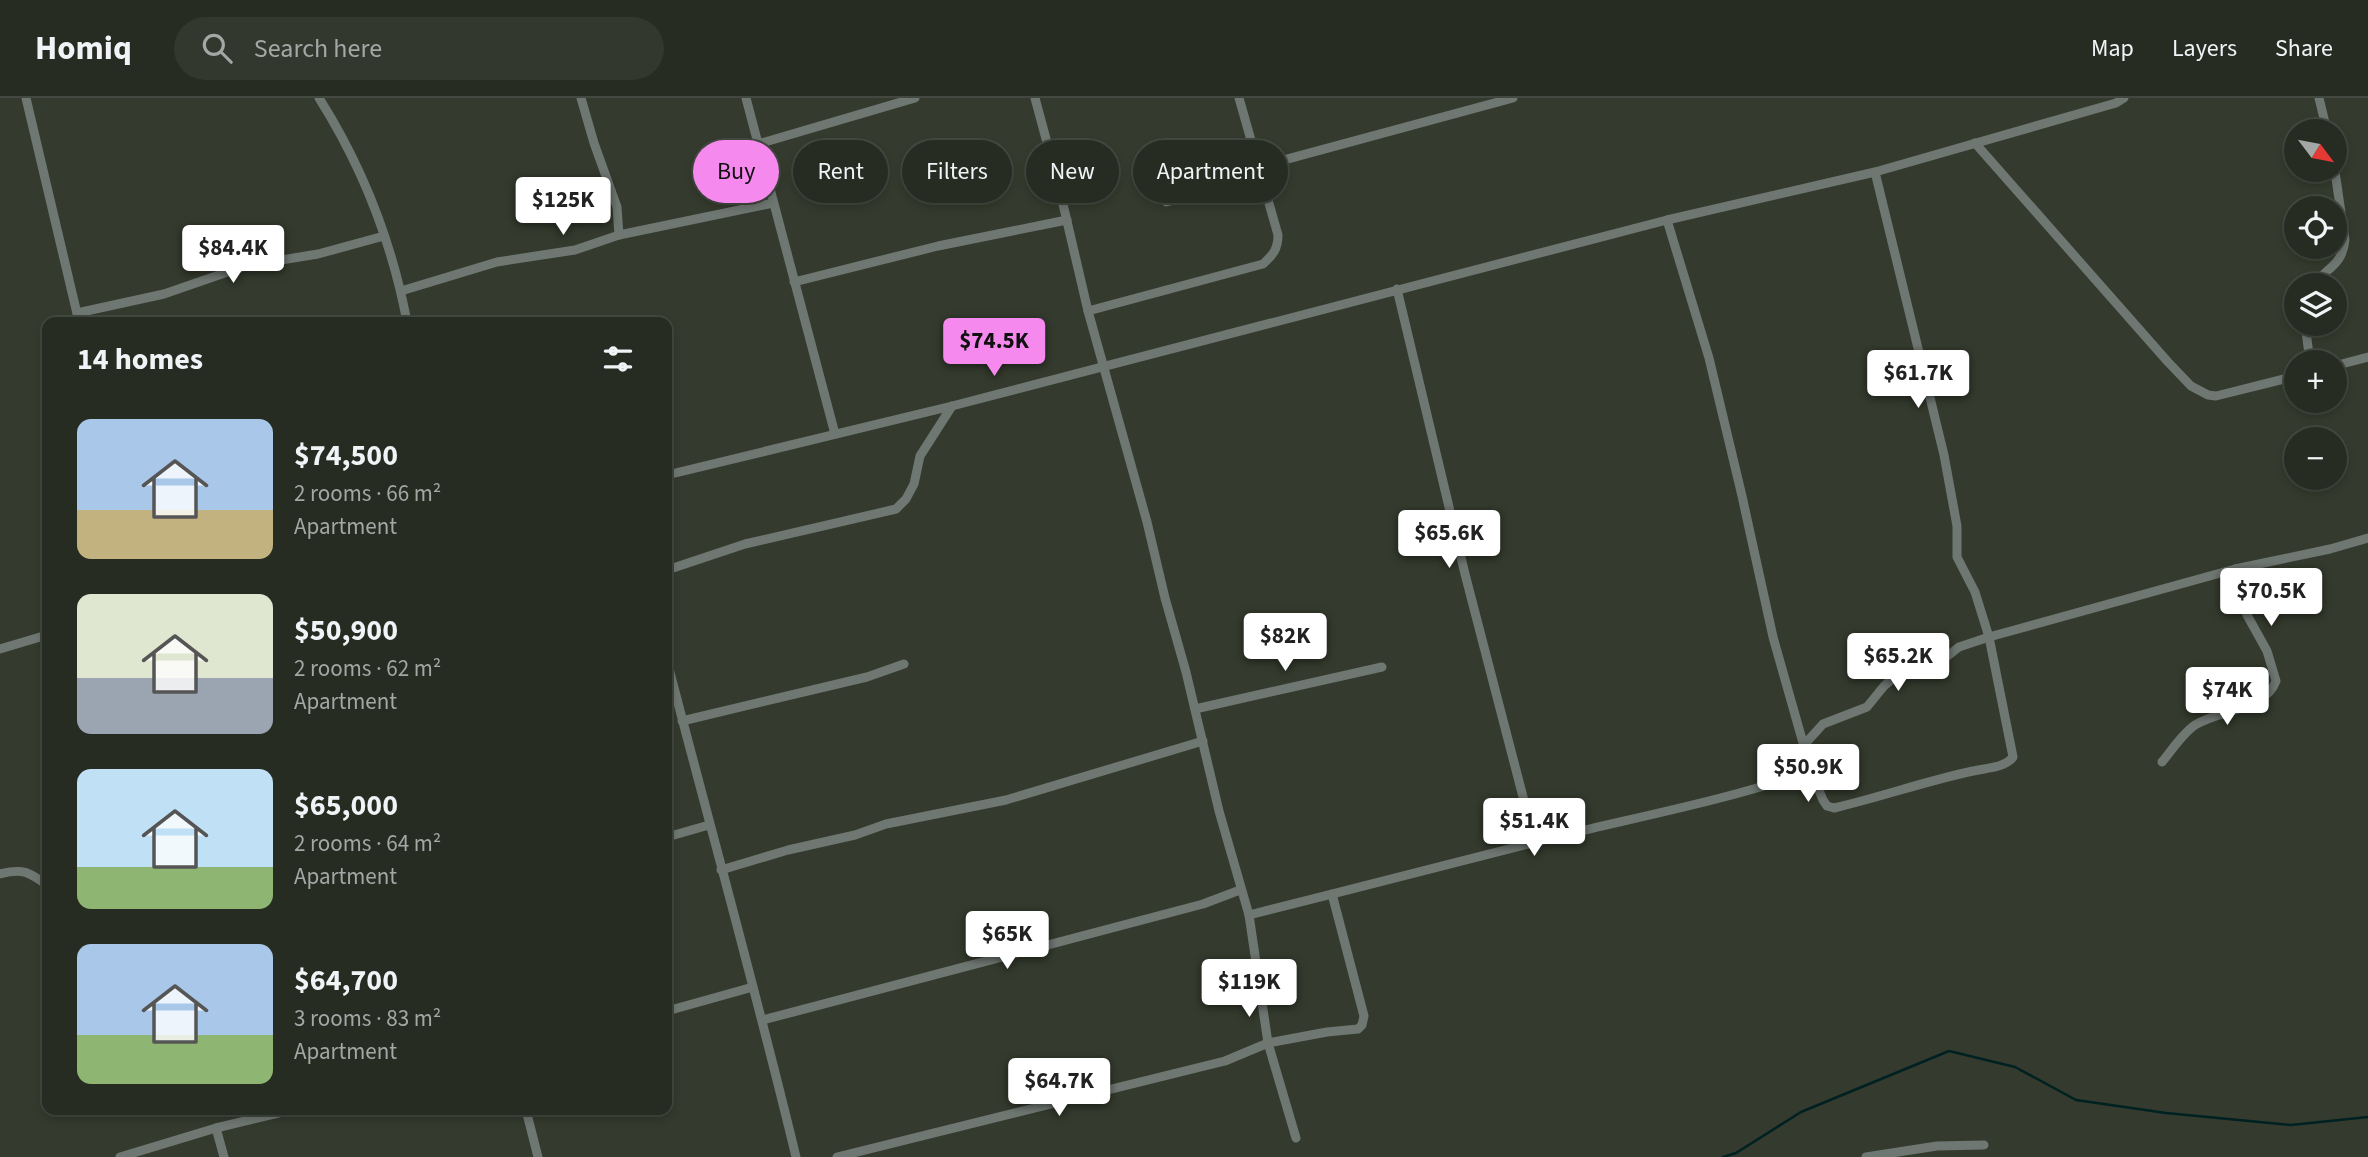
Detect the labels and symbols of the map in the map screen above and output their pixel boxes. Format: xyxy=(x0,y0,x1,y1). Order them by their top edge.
north arrow xyxy=(2284,119,2347,182)
pin: $125K xyxy=(514,178,612,237)
pin: $84.4K xyxy=(176,226,290,285)
pin: $74.5K xyxy=(937,318,1051,378)
pin: $61.7K xyxy=(1861,350,1975,410)
pin: $65.6K xyxy=(1392,510,1506,570)
pin: $70.5K xyxy=(2214,568,2328,628)
pin: $82K xyxy=(1244,614,1326,673)
pin: $65.2K xyxy=(1841,634,1955,693)
pin: $74K xyxy=(2186,668,2268,727)
pin: $50.9K xyxy=(1751,744,1865,804)
pin: $51.4K xyxy=(1477,798,1591,858)
pin: $65K xyxy=(966,912,1048,971)
pin: $119K xyxy=(1200,960,1298,1019)
pin: $64.7K xyxy=(1002,1058,1116,1118)

